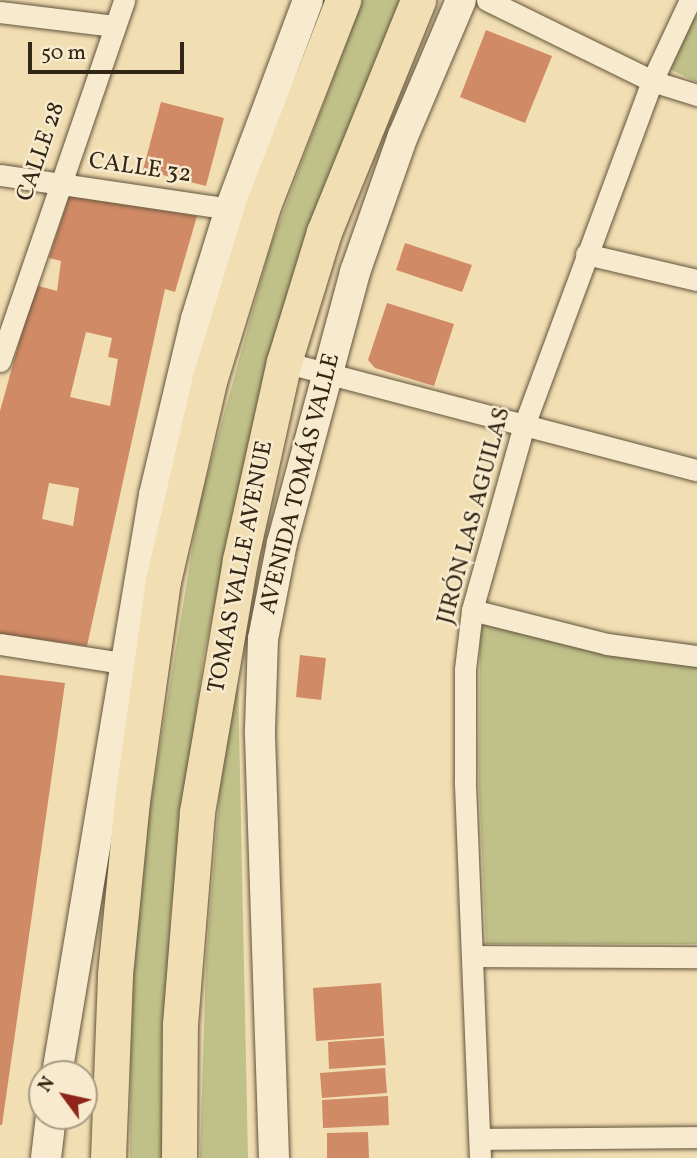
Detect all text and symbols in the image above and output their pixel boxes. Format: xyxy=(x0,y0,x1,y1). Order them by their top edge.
scale bar xyxy=(32,28,187,72)
text: 50 m xyxy=(41,39,86,68)
street label: CALLE 28 xyxy=(12,98,72,206)
street label: CALLE 32 xyxy=(87,148,193,190)
street label: AVENIDA TOMÁS VALLE xyxy=(254,350,348,618)
street label: JIRÓN LAS AGUILAS xyxy=(432,404,518,628)
street label: TOMAS VALLE AVENUE xyxy=(203,438,281,696)
north arrow xyxy=(28,1060,98,1130)
text: N xyxy=(32,1072,62,1098)

